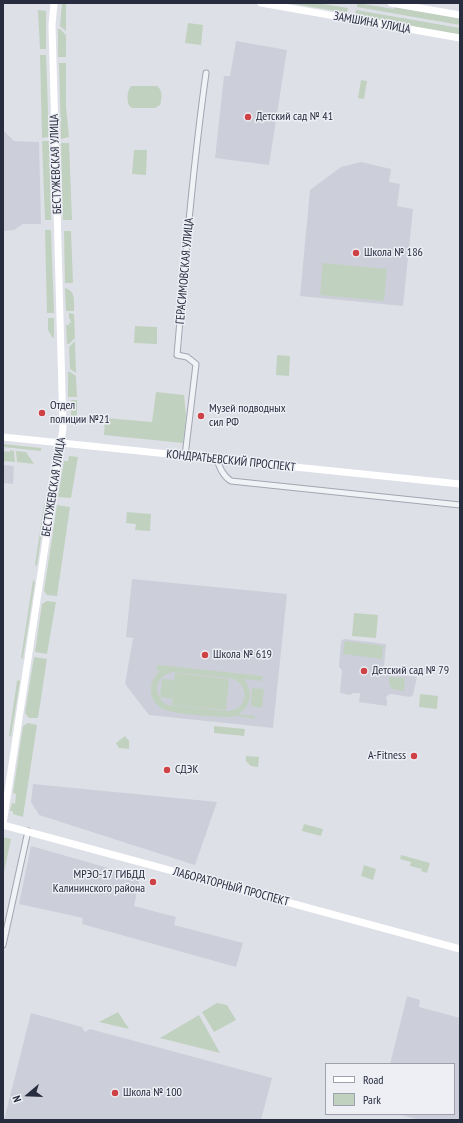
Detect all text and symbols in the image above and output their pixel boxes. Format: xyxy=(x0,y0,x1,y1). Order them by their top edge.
street label: ЗАМШИНА УЛИЦА xyxy=(332,9,412,37)
place label: Детский сад № 41 xyxy=(256,110,333,124)
marker: Детский сад № 41 xyxy=(243,112,253,122)
street label: БЕСТУЖЕВСКАЯ УЛИЦА xyxy=(47,114,65,214)
street label: ГЕРАСИМОВСКАЯ УЛИЦА xyxy=(173,217,197,325)
place label: Школа № 186 xyxy=(364,246,423,260)
marker: Школа № 186 xyxy=(351,248,361,258)
place label: Отдел полиции №21 xyxy=(50,399,110,427)
place label: Музей подводных сил РФ xyxy=(209,402,286,430)
marker: Отдел полиции №21 xyxy=(37,408,47,418)
marker: Музей подводных сил РФ xyxy=(196,411,206,421)
street label: БЕСТУЖЕВСКАЯ УЛИЦА xyxy=(39,436,69,538)
street label: КОНДРАТЬЕВСКИЙ ПРОСПЕКТ xyxy=(166,447,296,475)
place label: Школа № 619 xyxy=(213,648,272,662)
marker: Школа № 619 xyxy=(200,650,210,660)
place label: Детский сад № 79 xyxy=(372,664,449,678)
marker: Детский сад № 79 xyxy=(359,666,369,676)
place label: A-Fitness xyxy=(368,749,406,763)
marker: A-Fitness xyxy=(409,751,419,761)
place label: СДЭК xyxy=(175,763,198,777)
marker: СДЭК xyxy=(162,765,172,775)
street label: ЛАБОРАТОРНЫЙ ПРОСПЕКТ xyxy=(171,865,291,909)
place label: МРЭО-17 ГИБДД Калининского района xyxy=(53,868,145,896)
marker: МРЭО-17 ГИБДД Калининского района xyxy=(148,877,158,887)
legend xyxy=(325,1063,455,1115)
text: Road xyxy=(363,1072,383,1087)
north arrow xyxy=(8,1075,48,1115)
place label: Школа № 100 xyxy=(123,1086,182,1100)
marker: Школа № 100 xyxy=(110,1088,120,1098)
text: Park xyxy=(363,1092,381,1107)
text: N xyxy=(9,1094,24,1104)

